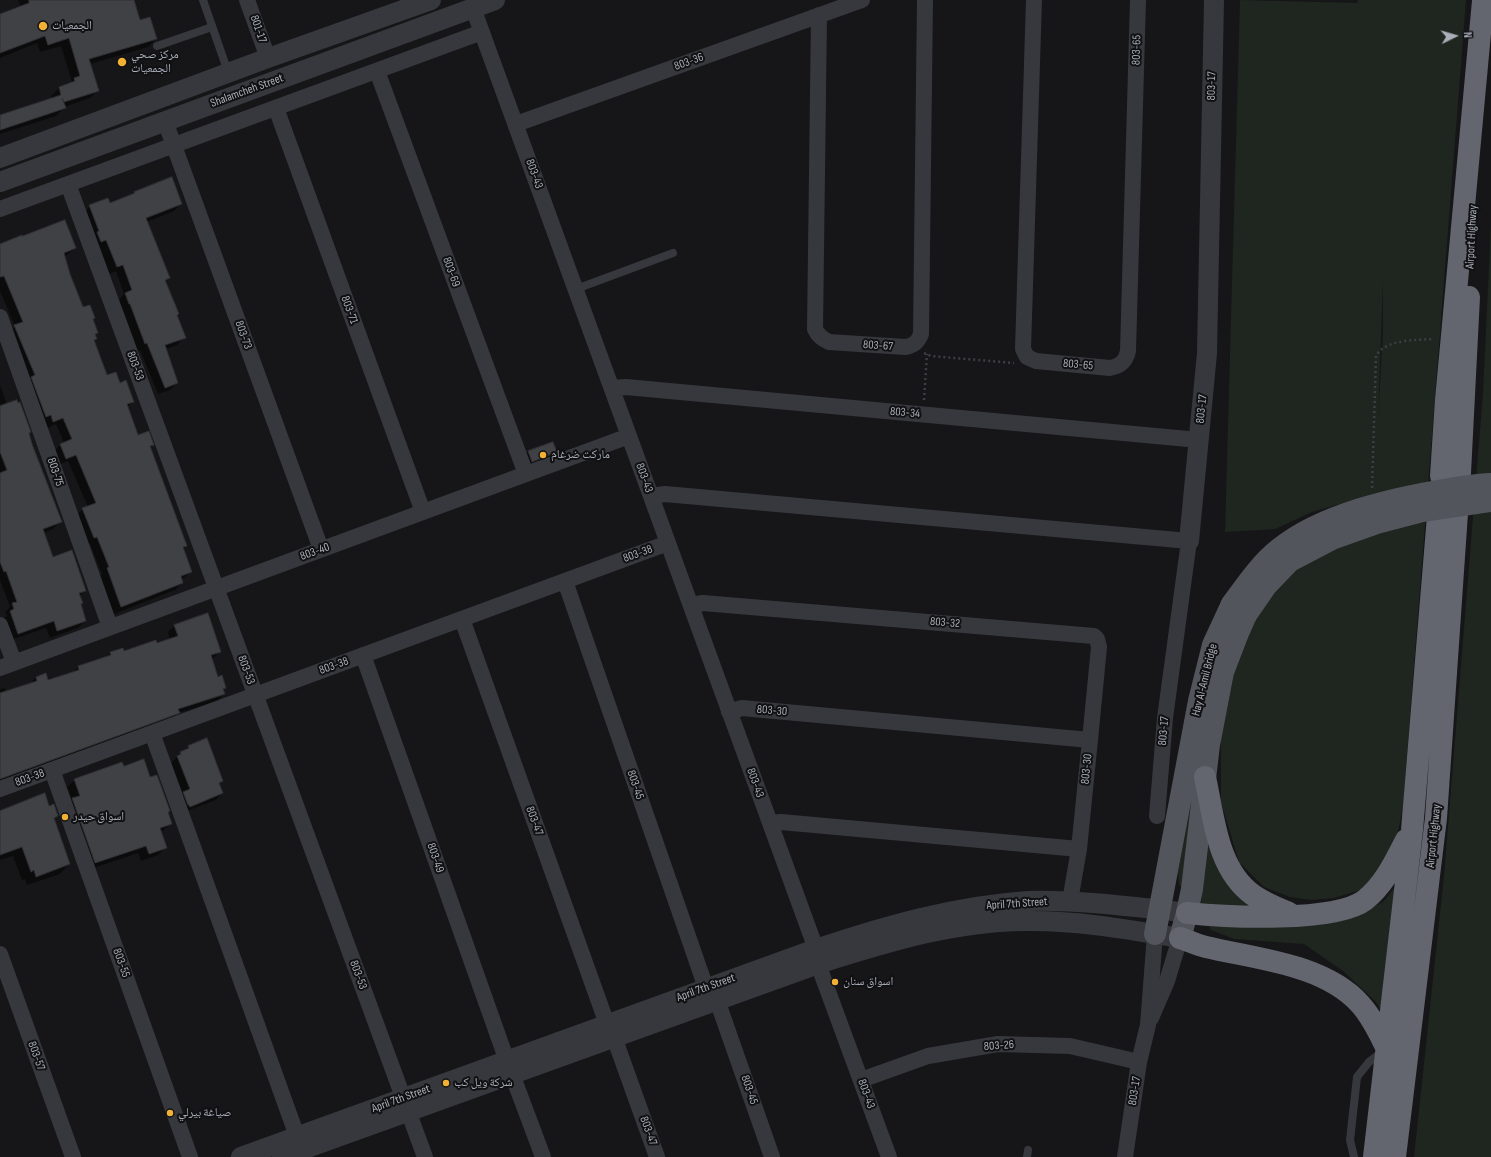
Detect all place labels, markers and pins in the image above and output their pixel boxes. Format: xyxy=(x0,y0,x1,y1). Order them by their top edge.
place label: الجمعيات xyxy=(52,19,92,33)
marker: الجمعيات xyxy=(37,20,49,32)
place label: مركز صحي الجمعيات xyxy=(131,48,179,76)
marker: مركز صحي الجمعيات xyxy=(116,56,128,68)
place label: ماركت ضرغام xyxy=(551,448,610,462)
marker: ماركت ضرغام xyxy=(538,450,548,460)
place label: اسواق حيدر xyxy=(73,810,124,824)
marker: اسواق حيدر xyxy=(60,812,70,822)
place label: اسواق سنان xyxy=(843,975,893,989)
marker: اسواق سنان xyxy=(830,977,840,987)
place label: شركة ويل كب xyxy=(454,1076,513,1090)
marker: شركة ويل كب xyxy=(441,1078,451,1088)
place label: صياغة بيرلي xyxy=(178,1106,231,1120)
marker: صياغة بيرلي xyxy=(165,1108,175,1118)

